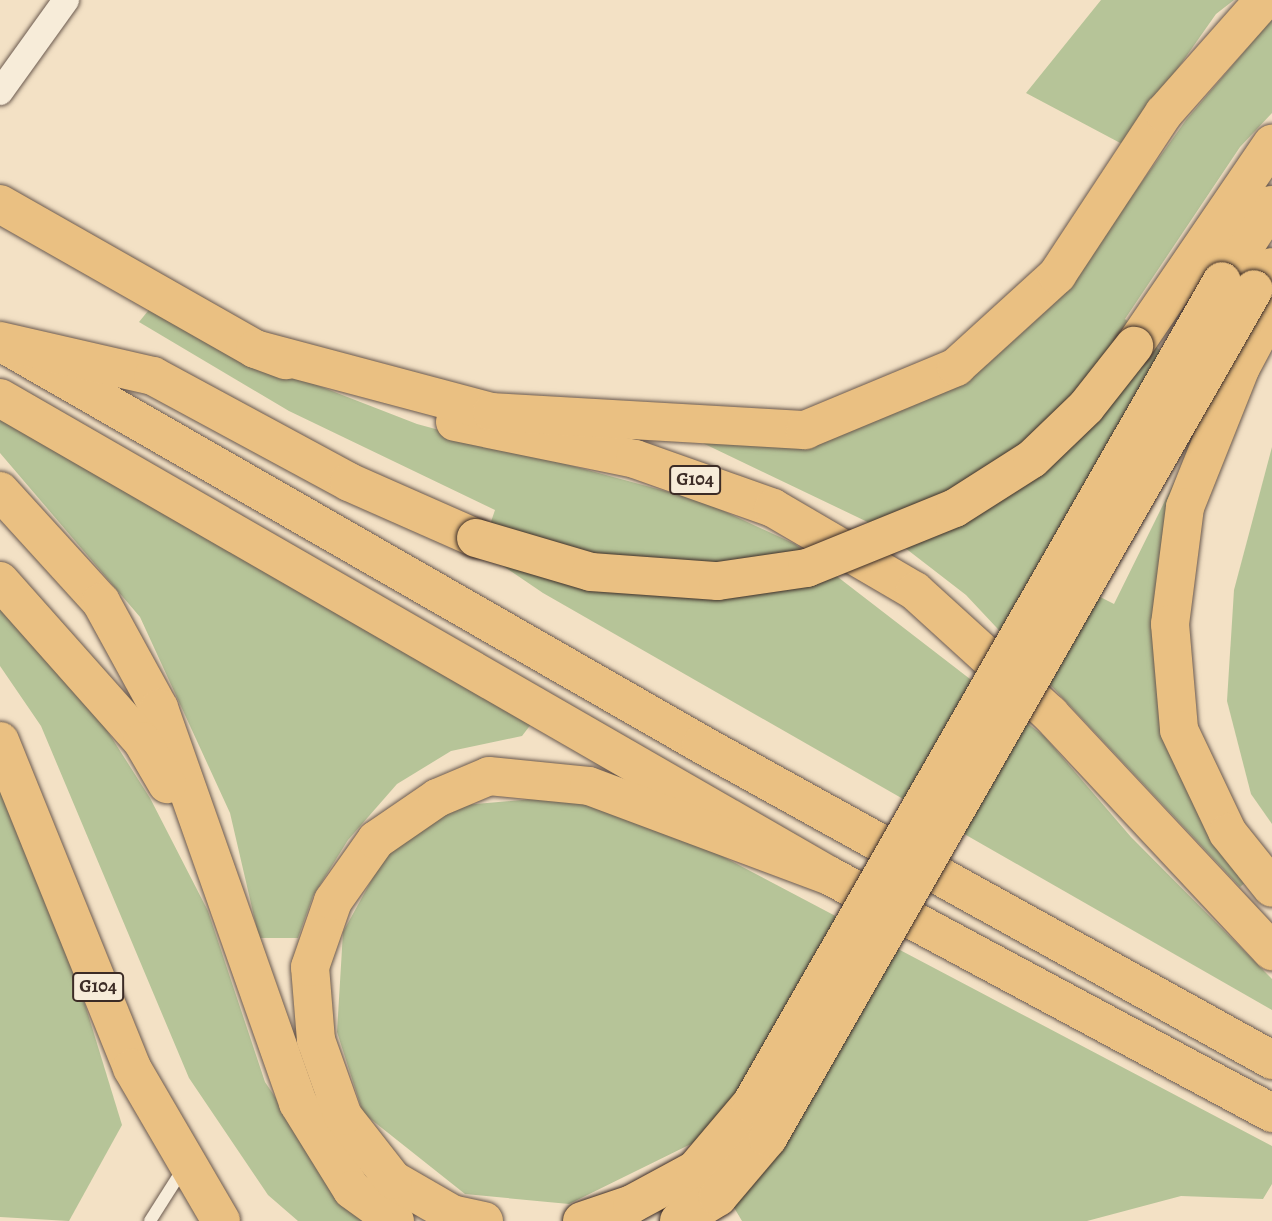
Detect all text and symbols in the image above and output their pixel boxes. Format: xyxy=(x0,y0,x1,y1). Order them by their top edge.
road number: G104 xyxy=(669,464,721,495)
road number: G104 xyxy=(72,972,124,1002)

